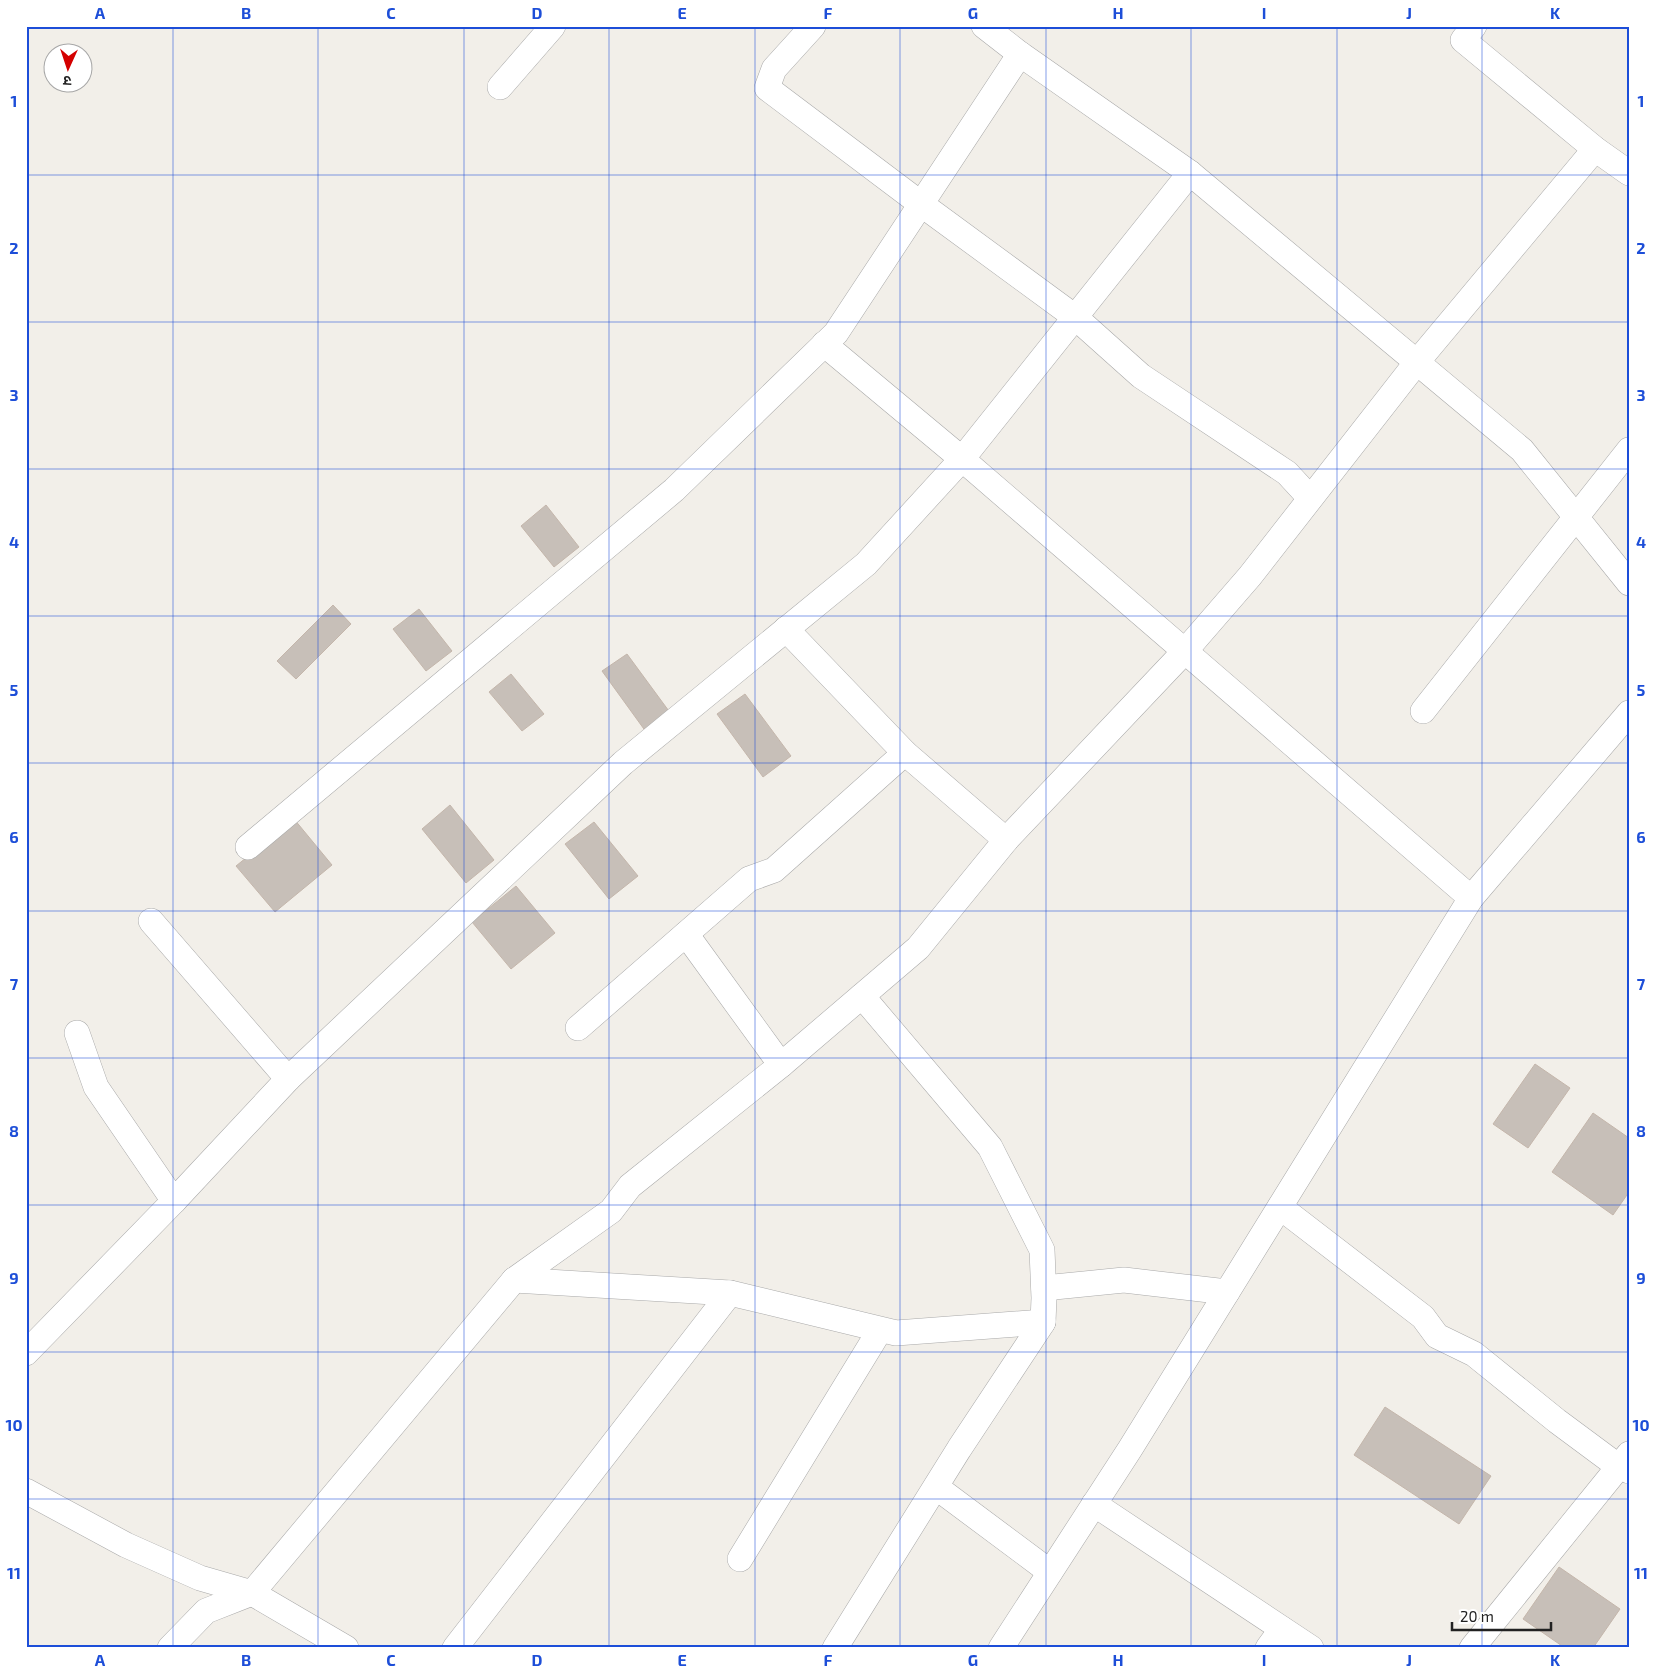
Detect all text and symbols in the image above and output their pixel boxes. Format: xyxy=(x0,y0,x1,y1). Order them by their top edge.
text: A xyxy=(95,3,106,22)
text: B xyxy=(241,3,251,22)
text: C xyxy=(386,3,396,22)
text: D xyxy=(532,3,543,22)
text: E xyxy=(677,3,687,22)
text: F xyxy=(824,3,833,22)
text: G xyxy=(968,3,978,22)
text: H xyxy=(1112,3,1124,22)
text: I xyxy=(1262,3,1266,22)
text: J xyxy=(1406,3,1412,22)
text: K xyxy=(1550,3,1561,22)
north arrow xyxy=(42,42,92,92)
text: उ xyxy=(62,73,72,90)
text: 1 xyxy=(11,91,17,110)
text: 1 xyxy=(1638,91,1644,110)
text: 2 xyxy=(9,238,19,257)
text: 2 xyxy=(1636,238,1646,257)
text: 3 xyxy=(9,385,19,404)
text: 3 xyxy=(1636,385,1646,404)
text: 4 xyxy=(9,532,19,551)
text: 4 xyxy=(1636,532,1646,551)
text: 5 xyxy=(10,680,19,699)
text: 5 xyxy=(1637,680,1646,699)
text: 6 xyxy=(9,827,19,846)
text: 6 xyxy=(1636,827,1646,846)
text: 7 xyxy=(10,974,19,993)
text: 7 xyxy=(1637,974,1646,993)
text: 8 xyxy=(9,1121,19,1140)
text: 8 xyxy=(1636,1121,1646,1140)
text: 9 xyxy=(9,1268,19,1287)
text: 9 xyxy=(1636,1268,1646,1287)
text: 10 xyxy=(5,1415,23,1434)
text: 10 xyxy=(1632,1415,1650,1434)
text: 11 xyxy=(7,1563,21,1582)
text: 11 xyxy=(1634,1563,1648,1582)
scale bar xyxy=(1452,1599,1551,1631)
text: 20 m xyxy=(1460,1607,1494,1625)
text: A xyxy=(95,1650,106,1669)
text: B xyxy=(241,1650,251,1669)
text: C xyxy=(386,1650,396,1669)
text: D xyxy=(532,1650,543,1669)
text: E xyxy=(677,1650,687,1669)
text: F xyxy=(824,1650,833,1669)
text: G xyxy=(968,1650,978,1669)
text: H xyxy=(1112,1650,1124,1669)
text: I xyxy=(1262,1650,1266,1669)
text: J xyxy=(1406,1650,1412,1669)
text: K xyxy=(1550,1650,1561,1669)

